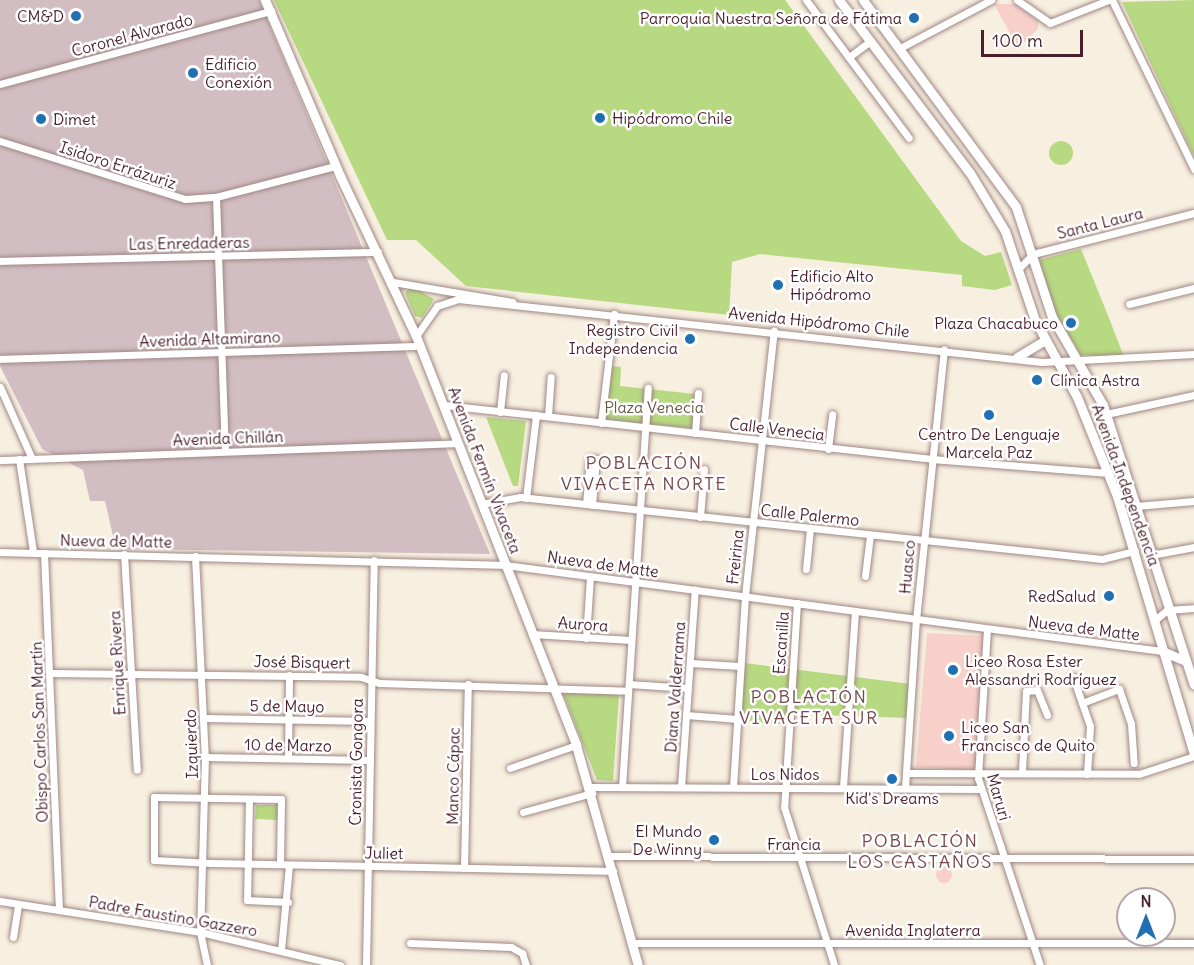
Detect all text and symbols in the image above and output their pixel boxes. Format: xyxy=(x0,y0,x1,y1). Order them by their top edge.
place label: CM&D xyxy=(17,6,64,26)
place label: Parroquia Nuestra Señora de Fátima xyxy=(640,8,902,28)
marker: CM&D xyxy=(69,9,83,23)
street label: Coronel Alvarado xyxy=(69,10,195,60)
marker: Parroquia Nuestra Señora de Fátima xyxy=(907,11,921,25)
scale bar xyxy=(984,18,1086,56)
text: 100 m xyxy=(992,29,1043,52)
place label: Edificio Conexión xyxy=(205,54,272,92)
marker: Edificio Conexión xyxy=(186,66,200,80)
place label: Hipódromo Chile xyxy=(612,108,732,128)
place label: Dimet xyxy=(53,109,96,129)
marker: Hipódromo Chile xyxy=(593,111,607,125)
marker: Dimet xyxy=(34,112,48,126)
street label: Isidoro Errázuriz xyxy=(57,137,179,193)
street label: Santa Laura xyxy=(1055,203,1145,243)
street label: Las Enredaderas xyxy=(128,232,250,254)
place label: Edificio Alto Hipódromo xyxy=(790,266,874,304)
marker: Edificio Alto Hipódromo xyxy=(771,278,785,292)
street label: Avenida Hipódromo Chile xyxy=(727,303,911,341)
place label: Plaza Chacabuco xyxy=(934,313,1058,333)
marker: Plaza Chacabuco xyxy=(1062,314,1080,332)
place label: Registro Civil Independencia xyxy=(569,320,678,358)
street label: Avenida Altamirano xyxy=(139,327,281,351)
marker: Registro Civil Independencia xyxy=(683,332,697,346)
place label: Clínica Astra xyxy=(1050,370,1140,390)
marker: Clínica Astra xyxy=(1028,371,1046,389)
street label: Avenida Fermín Vivaceta xyxy=(444,384,526,556)
park label: Plaza Venecia xyxy=(604,397,704,417)
street label: Avenida Independencia xyxy=(1088,401,1164,569)
marker: Centro De Lenguaje Marcela Paz xyxy=(982,408,996,422)
street label: Calle Venecia xyxy=(728,414,826,444)
place label: Centro De Lenguaje Marcela Paz xyxy=(918,424,1060,462)
street label: Avenida Chillán xyxy=(172,426,284,450)
district label: POBLACIÓN VIVACETA NORTE xyxy=(561,453,727,496)
street label: Calle Palermo xyxy=(760,500,860,530)
street label: Freirina xyxy=(723,529,747,585)
street label: Nueva de Matte xyxy=(60,530,172,552)
street label: Huasco xyxy=(895,539,919,595)
street label: Nueva de Matte xyxy=(546,547,660,581)
place label: RedSalud xyxy=(1028,586,1096,606)
marker: RedSalud xyxy=(1100,587,1118,605)
street label: Enrique Rivera xyxy=(105,610,129,716)
street label: Escanilla xyxy=(769,611,793,675)
street label: Nueva de Matte xyxy=(1027,612,1141,644)
street label: Aurora xyxy=(557,613,609,635)
street label: Diana Valderrama xyxy=(661,621,689,753)
street label: Obispo Carlos San Martín xyxy=(26,641,52,823)
place label: Liceo Rosa Ester Alessandri Rodríguez xyxy=(965,651,1117,689)
street label: José Bisquert xyxy=(253,652,351,672)
marker: Liceo Rosa Ester Alessandri Rodríguez xyxy=(946,663,960,677)
district label: POBLACIÓN VIVACETA SUR xyxy=(739,687,879,730)
street label: 5 de Mayo xyxy=(249,696,325,716)
street label: Cronista Gongora xyxy=(345,698,367,826)
street label: Izquierdo xyxy=(180,709,202,779)
place label: Liceo San Francisco de Quito xyxy=(961,717,1095,755)
street label: Manco Cápac xyxy=(443,727,463,825)
marker: Liceo San Francisco de Quito xyxy=(942,729,956,743)
street label: 10 de Marzo xyxy=(244,735,332,755)
street label: Los Nidos xyxy=(751,764,819,784)
street label: Maruri xyxy=(983,771,1015,823)
marker: Kid's Dreams xyxy=(885,772,899,786)
place label: Kid's Dreams xyxy=(845,788,939,808)
place label: El Mundo De Winny xyxy=(633,821,702,859)
district label: POBLACIÓN LOS CASTAÑOS xyxy=(847,831,993,874)
marker: El Mundo De Winny xyxy=(707,833,721,847)
street label: Francia xyxy=(767,834,821,854)
street label: Juliet xyxy=(365,843,403,863)
north arrow xyxy=(1116,887,1176,947)
text: N xyxy=(1140,891,1152,911)
street label: Padre Faustino Gazzero xyxy=(87,892,259,940)
street label: Avenida Inglaterra xyxy=(845,920,981,940)

